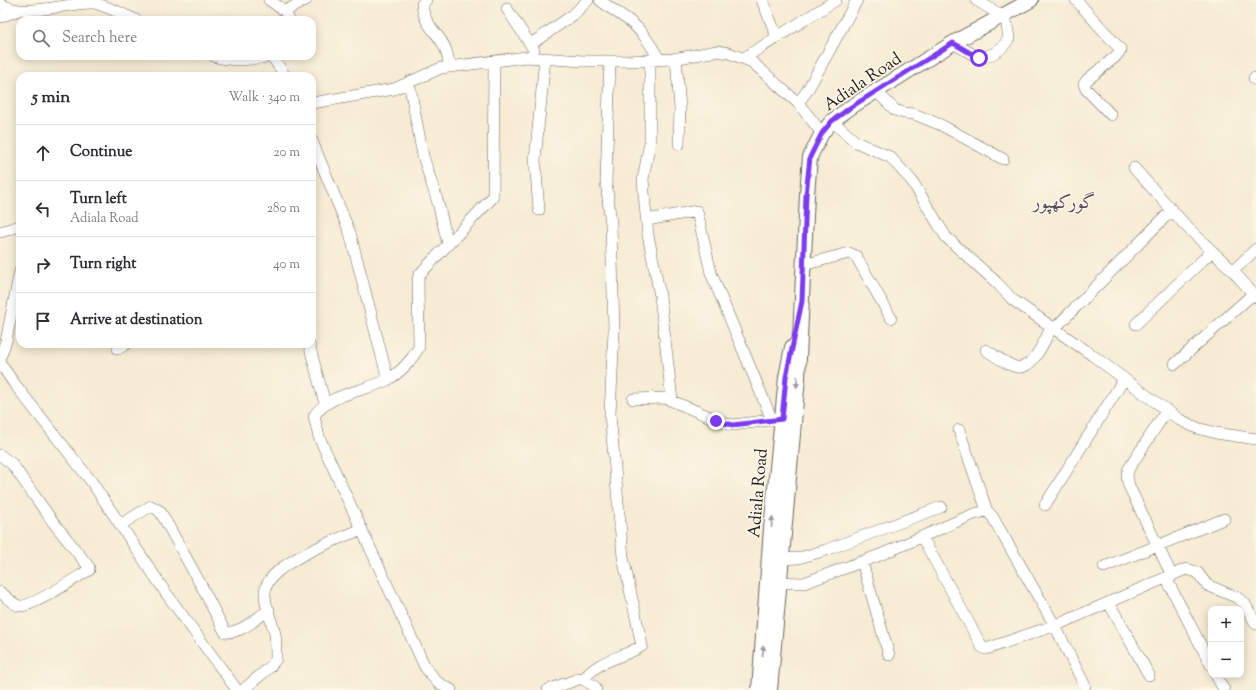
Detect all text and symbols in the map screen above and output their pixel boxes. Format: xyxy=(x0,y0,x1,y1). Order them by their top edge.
search box xyxy=(16,16,316,60)
icon: search xyxy=(30,27,52,49)
text: Search here xyxy=(62,28,137,49)
street label: Adiala Road xyxy=(819,47,907,118)
route start xyxy=(970,49,988,67)
text: 5 min xyxy=(32,86,70,110)
text: Walk · 340 m xyxy=(229,89,300,107)
icon: ahead xyxy=(32,142,54,164)
text: Continue xyxy=(70,142,132,163)
text: 20 m xyxy=(274,144,300,162)
text: Turn left xyxy=(70,189,127,210)
district label: گورکھپور xyxy=(1031,190,1095,217)
icon: left xyxy=(32,198,54,220)
text: 280 m xyxy=(267,200,300,218)
text: Adiala Road xyxy=(70,210,139,228)
icon: right xyxy=(32,254,54,276)
text: Turn right xyxy=(70,254,136,275)
text: 40 m xyxy=(273,256,300,274)
icon: arrive xyxy=(32,310,54,332)
text: Arrive at destination xyxy=(70,310,203,331)
one-way arrow xyxy=(794,376,800,388)
route end xyxy=(707,412,725,430)
street label: Adiala Road xyxy=(743,447,775,539)
one-way arrow xyxy=(769,516,775,528)
map controls xyxy=(1208,606,1244,678)
button: + xyxy=(1208,606,1244,642)
button: − xyxy=(1208,642,1244,678)
one-way arrow xyxy=(759,645,766,657)

